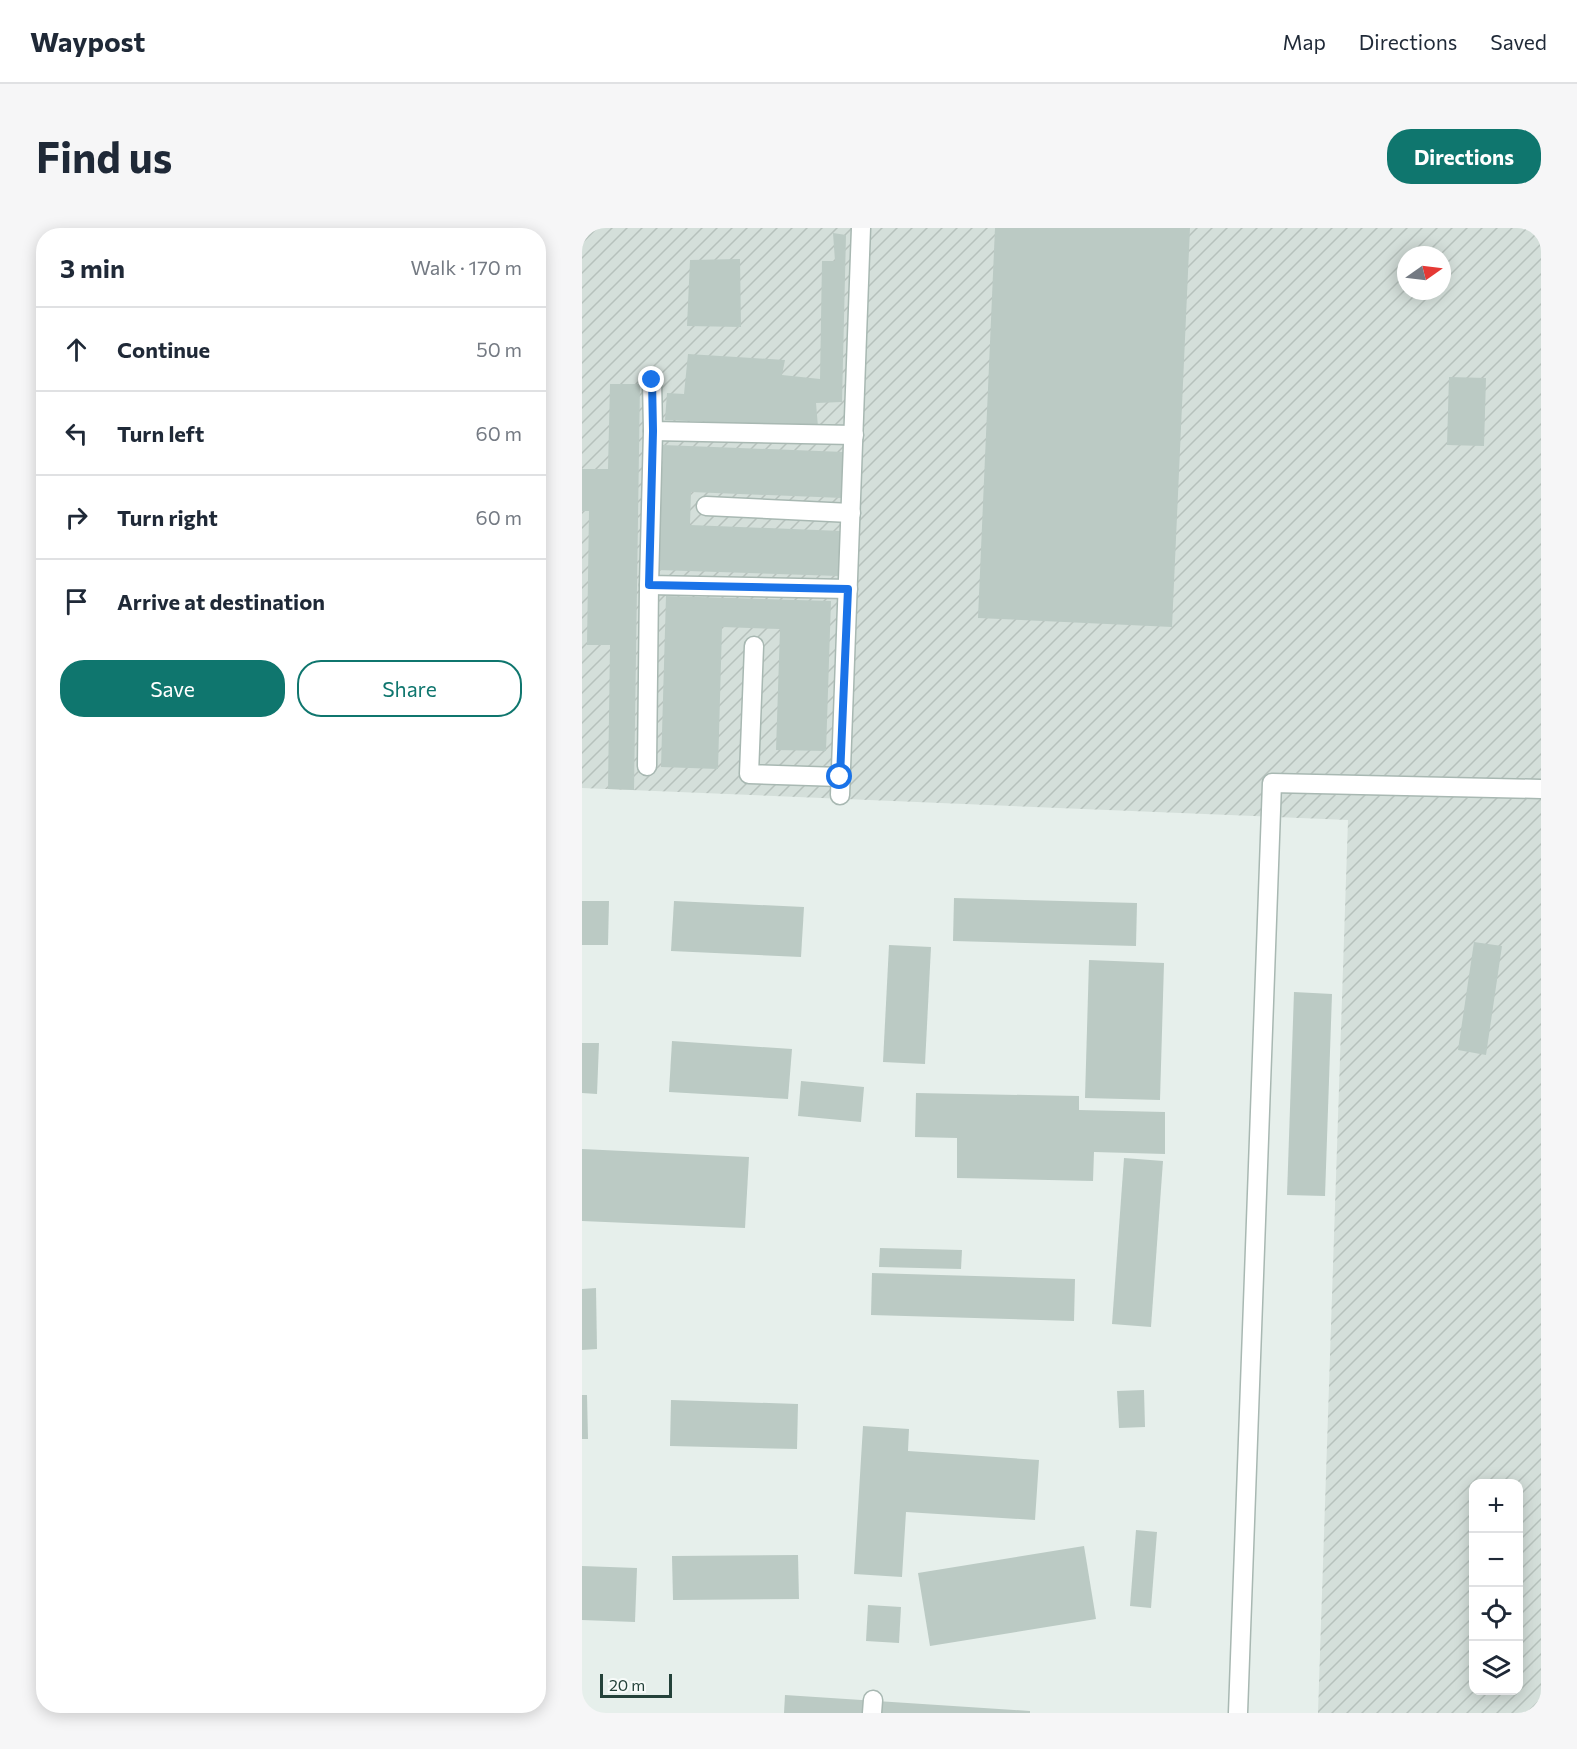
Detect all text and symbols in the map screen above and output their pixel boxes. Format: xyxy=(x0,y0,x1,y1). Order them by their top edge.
text: Waypost xyxy=(30,24,145,58)
text: Map xyxy=(1283,29,1326,54)
text: Directions xyxy=(1359,29,1457,54)
text: Saved xyxy=(1490,29,1547,54)
button: Directions xyxy=(1387,129,1541,184)
text: Find us xyxy=(36,130,172,182)
north arrow xyxy=(1397,246,1451,300)
text: 3 min xyxy=(60,252,125,283)
text: Walk · 170 m xyxy=(411,255,522,279)
icon: ahead xyxy=(60,333,93,366)
text: Continue xyxy=(117,336,210,363)
text: 50 m xyxy=(476,337,522,361)
route end xyxy=(638,366,664,392)
icon: left xyxy=(60,417,93,450)
text: Turn left xyxy=(117,420,204,447)
text: 60 m xyxy=(476,421,522,445)
icon: right xyxy=(60,501,93,534)
text: Turn right xyxy=(117,504,218,531)
text: 60 m xyxy=(476,505,522,529)
icon: arrive xyxy=(60,585,93,618)
text: Arrive at destination xyxy=(117,588,325,615)
button: Save xyxy=(60,660,285,717)
button: Share xyxy=(297,660,522,717)
route start xyxy=(826,763,852,789)
map controls xyxy=(1469,1479,1523,1695)
button: + xyxy=(1469,1479,1523,1533)
button: − xyxy=(1469,1533,1523,1587)
button: locate xyxy=(1469,1587,1523,1641)
button: layers xyxy=(1469,1641,1523,1695)
scale bar xyxy=(600,1671,672,1698)
text: 20 m xyxy=(609,1675,645,1694)

